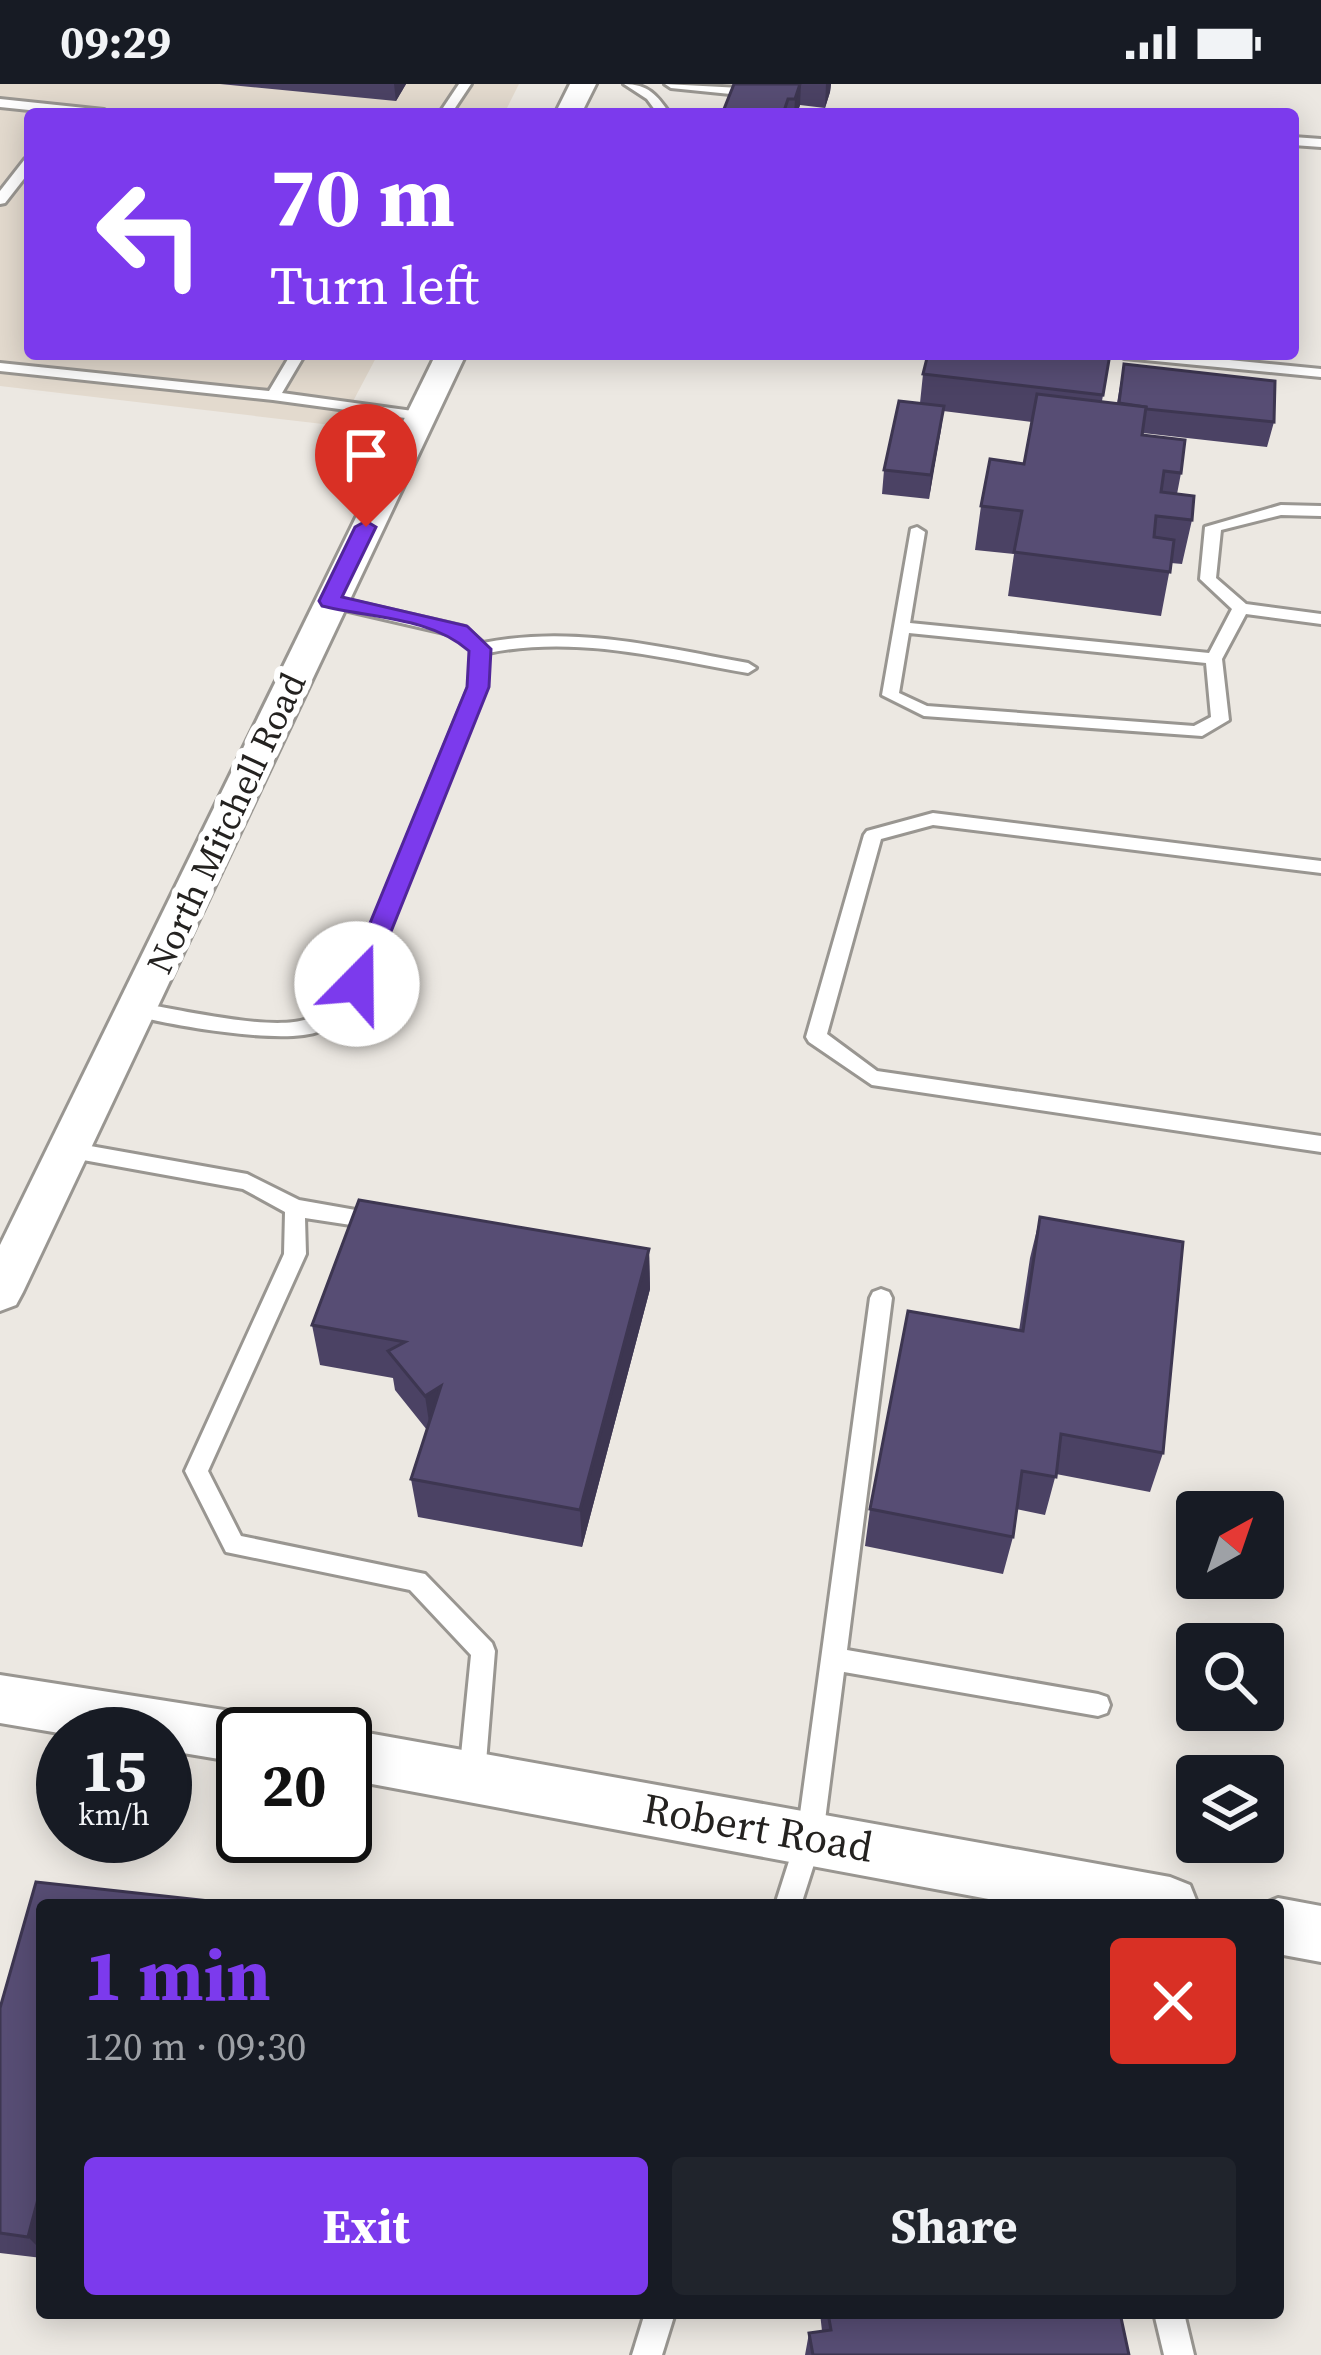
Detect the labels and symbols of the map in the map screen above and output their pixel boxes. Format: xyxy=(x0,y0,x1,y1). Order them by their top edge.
pin xyxy=(315,404,417,527)
street label: North Mitchell Road xyxy=(135,665,317,981)
position arrow xyxy=(294,921,420,1047)
north arrow xyxy=(1176,1491,1284,1599)
speed limit sign: 20 xyxy=(216,1707,372,1863)
street label: Robert Road xyxy=(639,1778,878,1876)

